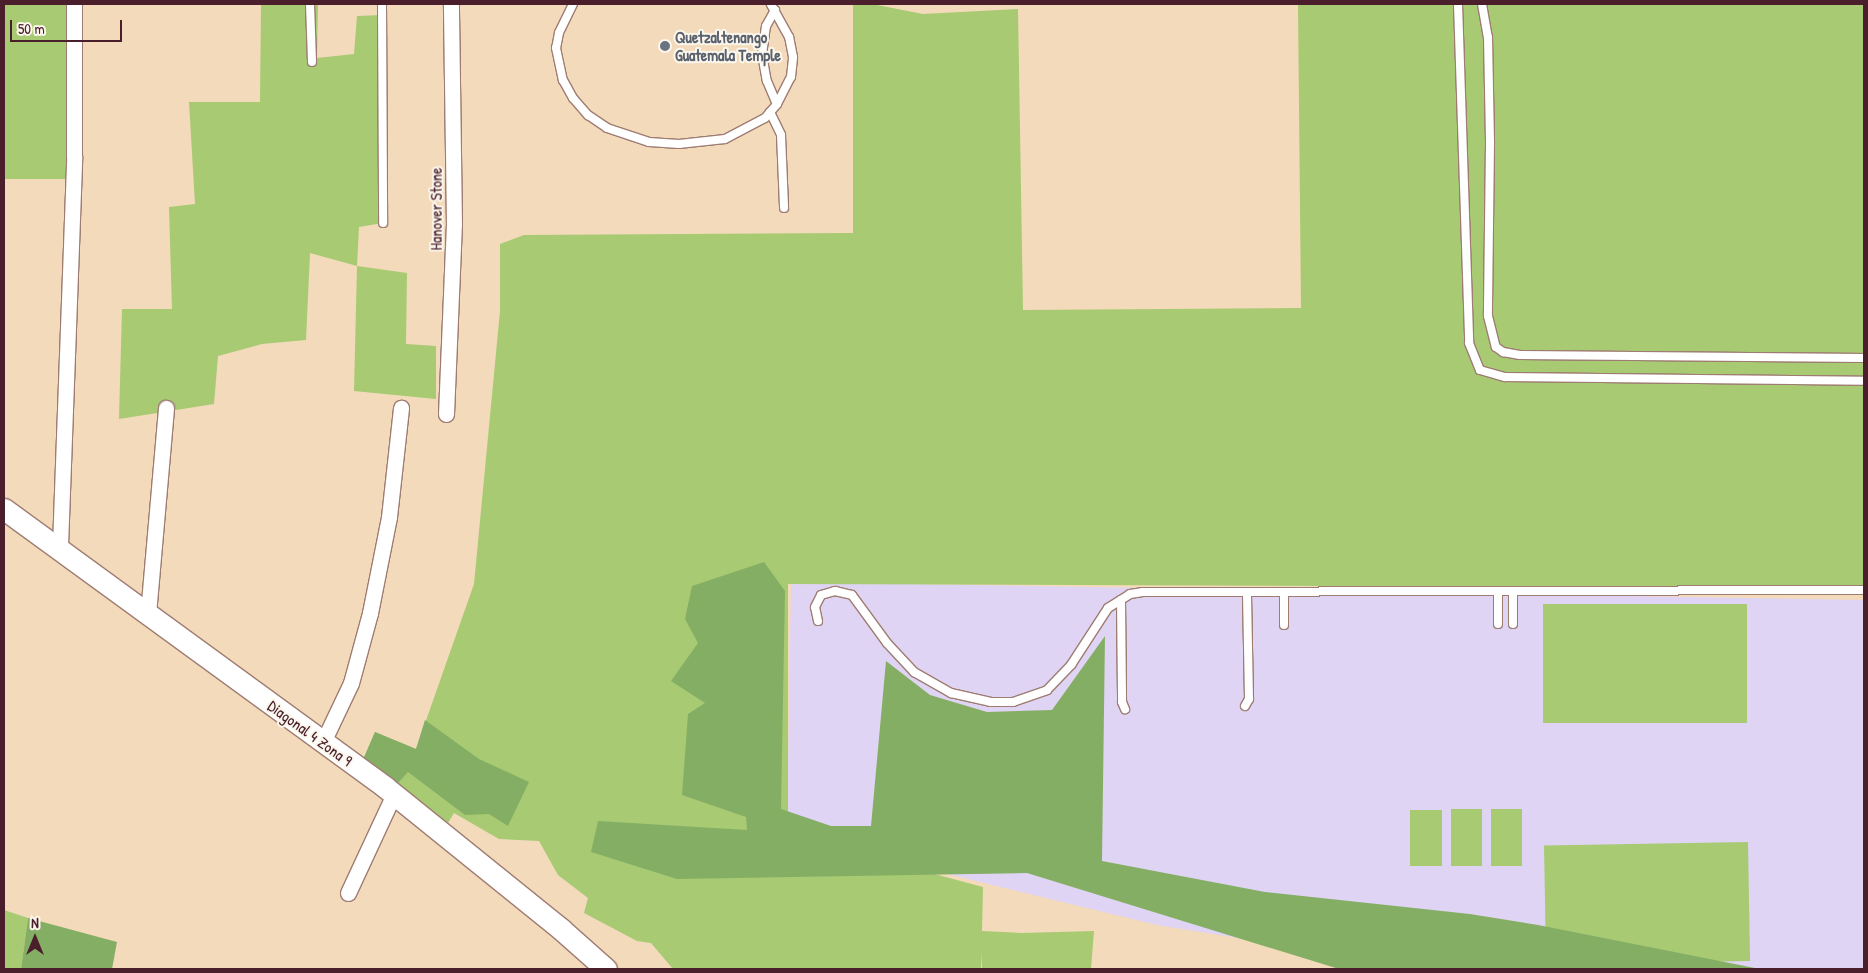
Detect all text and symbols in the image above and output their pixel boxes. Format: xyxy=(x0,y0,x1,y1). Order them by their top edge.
scale bar xyxy=(12,10,125,42)
text: 50 m xyxy=(18,18,45,39)
place label: Quetzaltenango Guatemala Temple xyxy=(675,27,781,65)
marker: Quetzaltenango Guatemala Temple xyxy=(659,40,671,52)
street label: Hanover Stone xyxy=(426,168,446,250)
street label: Diagonal 4 Zona 9 xyxy=(264,696,356,770)
north arrow xyxy=(10,913,60,963)
text: N xyxy=(31,913,39,932)

